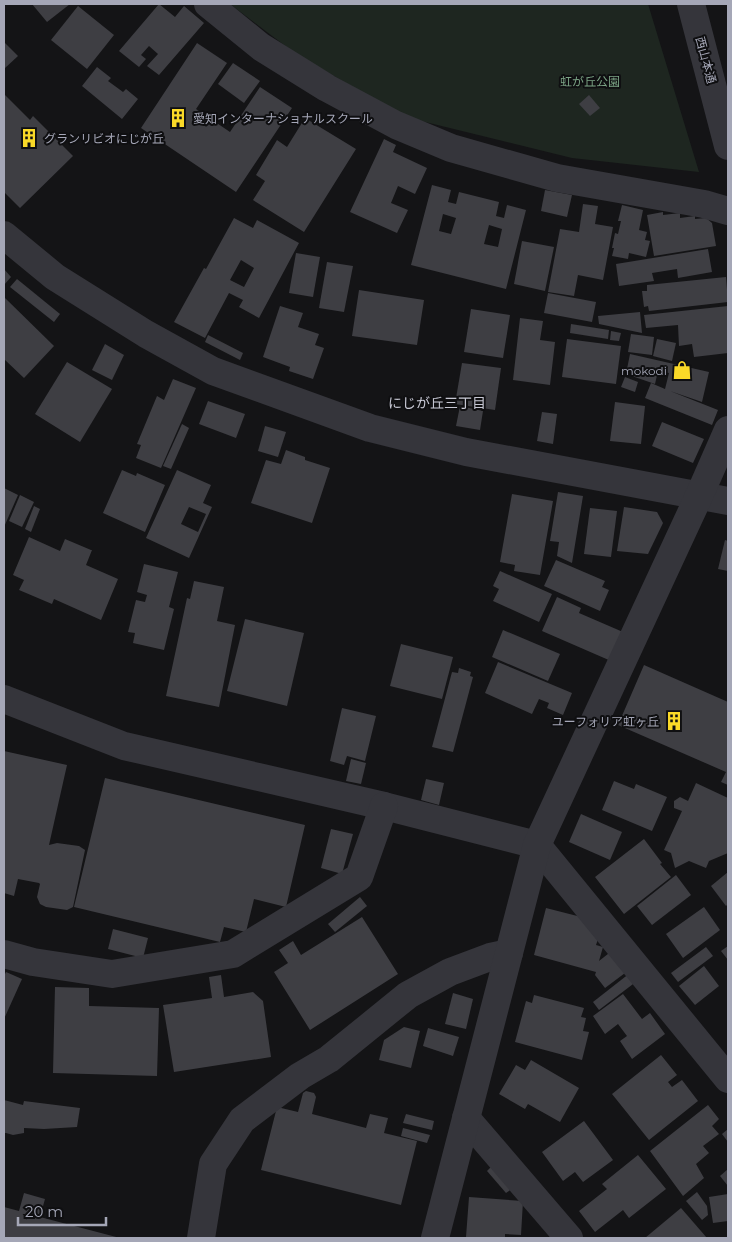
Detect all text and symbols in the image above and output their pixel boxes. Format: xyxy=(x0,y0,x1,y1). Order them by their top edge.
street label: 西山本通 xyxy=(693,35,719,85)
park label: 虹が丘公園 xyxy=(560,74,620,89)
building icon: 愛知インターナショナルスクール xyxy=(167,107,189,129)
place label: 愛知インターナショナルスクール xyxy=(193,111,373,126)
building icon: グランリビオにじが丘 xyxy=(18,127,40,149)
place label: グランリビオにじが丘 xyxy=(44,131,164,146)
shop icon: mokodi xyxy=(671,359,693,381)
place label: mokodi xyxy=(621,363,667,378)
district label: にじが丘三丁目 xyxy=(388,394,486,412)
building icon: ユーフォリア虹ヶ丘 xyxy=(663,710,685,732)
place label: ユーフォリア虹ヶ丘 xyxy=(552,714,659,729)
scale bar xyxy=(18,1194,105,1226)
text: 20 m xyxy=(25,1202,63,1221)

